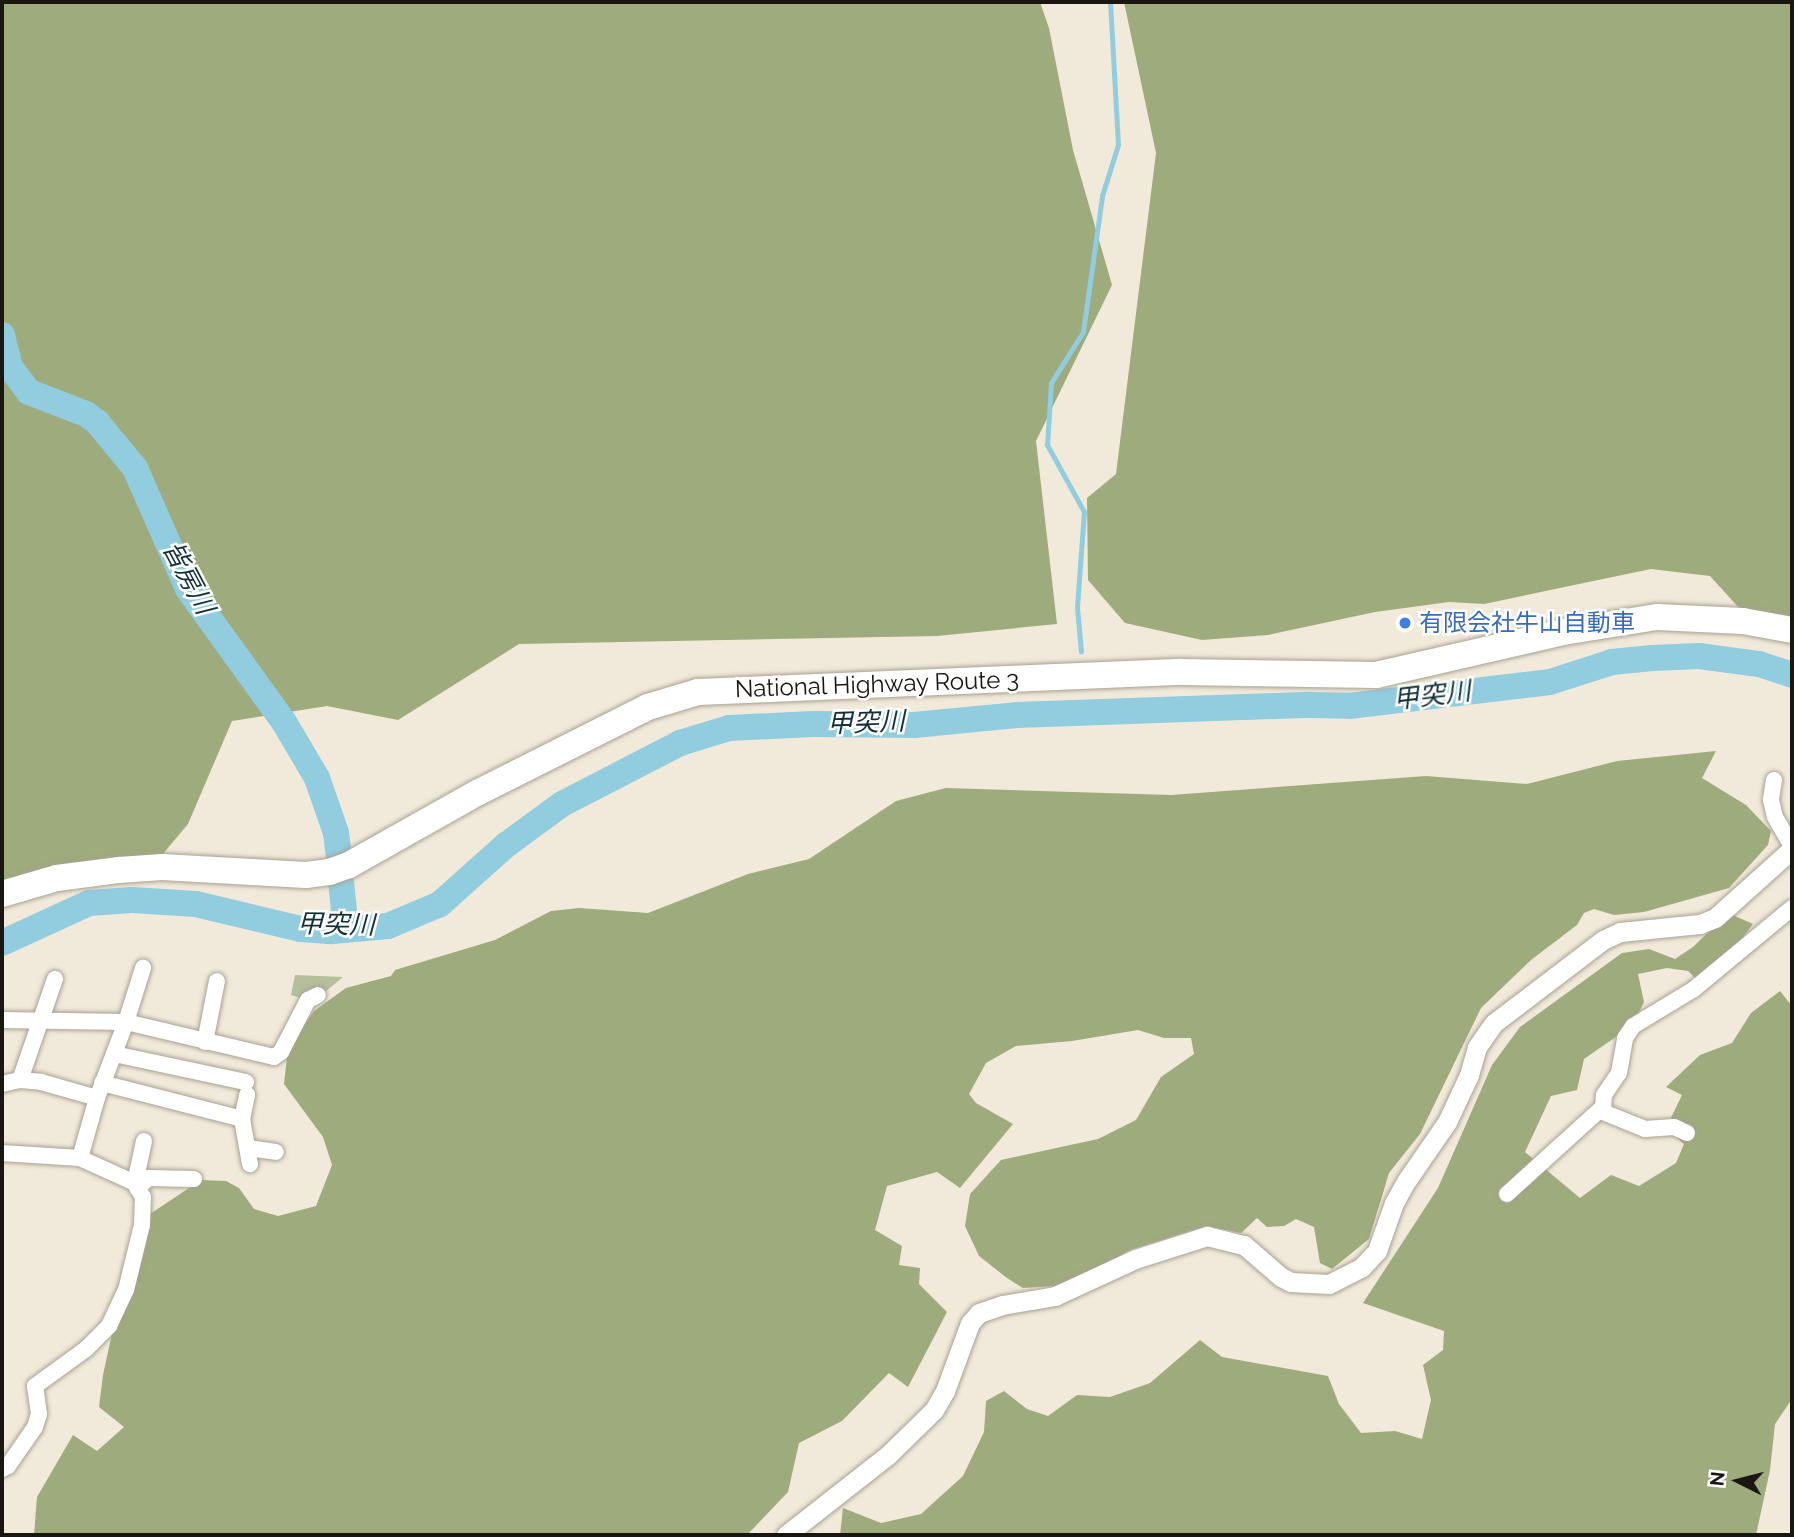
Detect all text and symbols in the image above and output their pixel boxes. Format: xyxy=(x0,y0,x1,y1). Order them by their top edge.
water label: 皆房川 xyxy=(156,536,220,620)
place label: 有限会社牛山自動車 xyxy=(1419,609,1635,637)
marker: 有限会社牛山自動車 xyxy=(1397,615,1413,631)
street label: National Highway Route 3 xyxy=(734,665,1020,703)
water label: 甲突川 xyxy=(1391,676,1473,716)
water label: 甲突川 xyxy=(826,706,906,740)
water label: 甲突川 xyxy=(297,909,375,941)
north arrow xyxy=(1703,1446,1773,1516)
text: N xyxy=(1705,1470,1729,1487)

